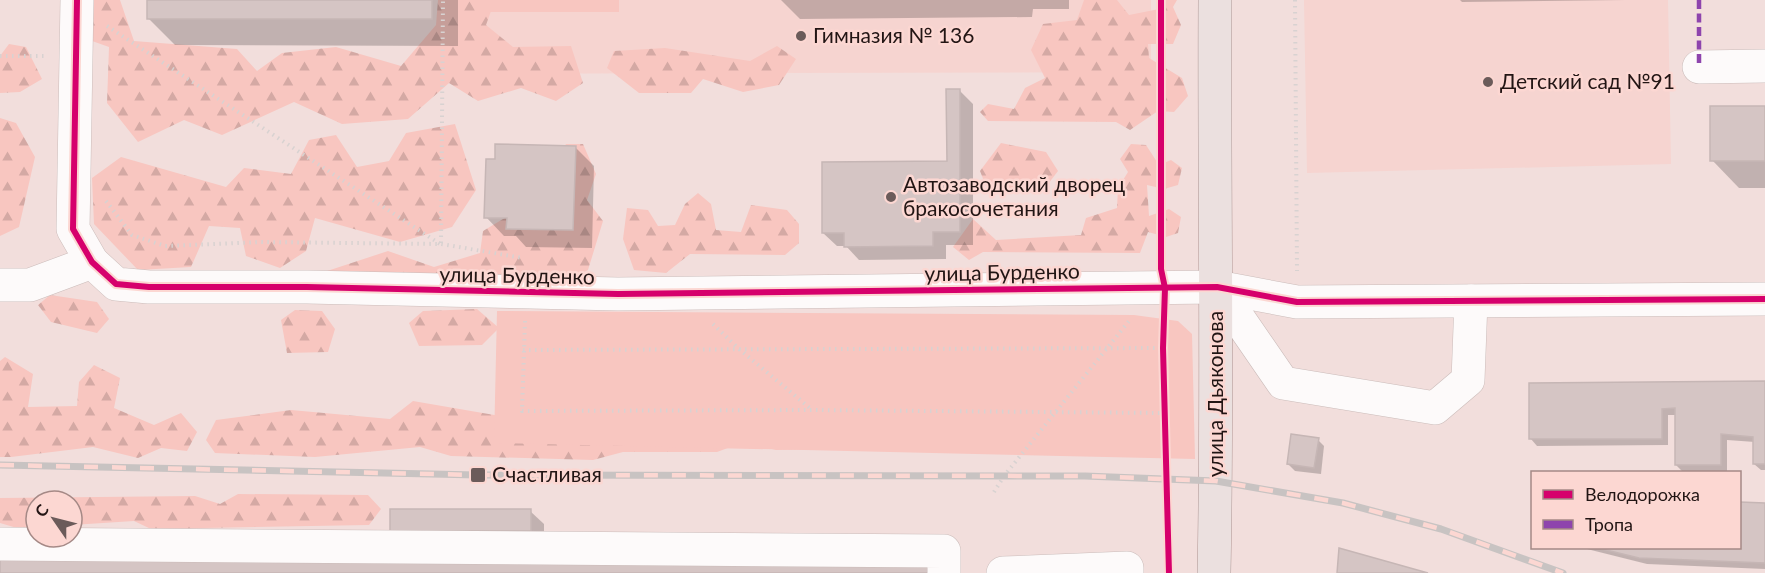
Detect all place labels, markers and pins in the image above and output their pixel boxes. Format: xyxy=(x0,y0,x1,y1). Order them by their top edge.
place label: Гимназия № 136 xyxy=(813,22,974,47)
marker: Гимназия № 136 xyxy=(794,29,808,43)
place label: Детский сад №91 xyxy=(1500,68,1675,93)
marker: Детский сад №91 xyxy=(1481,75,1495,89)
place label: Автозаводский дворец бракосочетания xyxy=(903,171,1125,220)
marker: Автозаводский дворец бракосочетания xyxy=(884,190,898,204)
place label: Счастливая xyxy=(492,461,602,486)
marker: Счастливая xyxy=(469,466,487,484)

